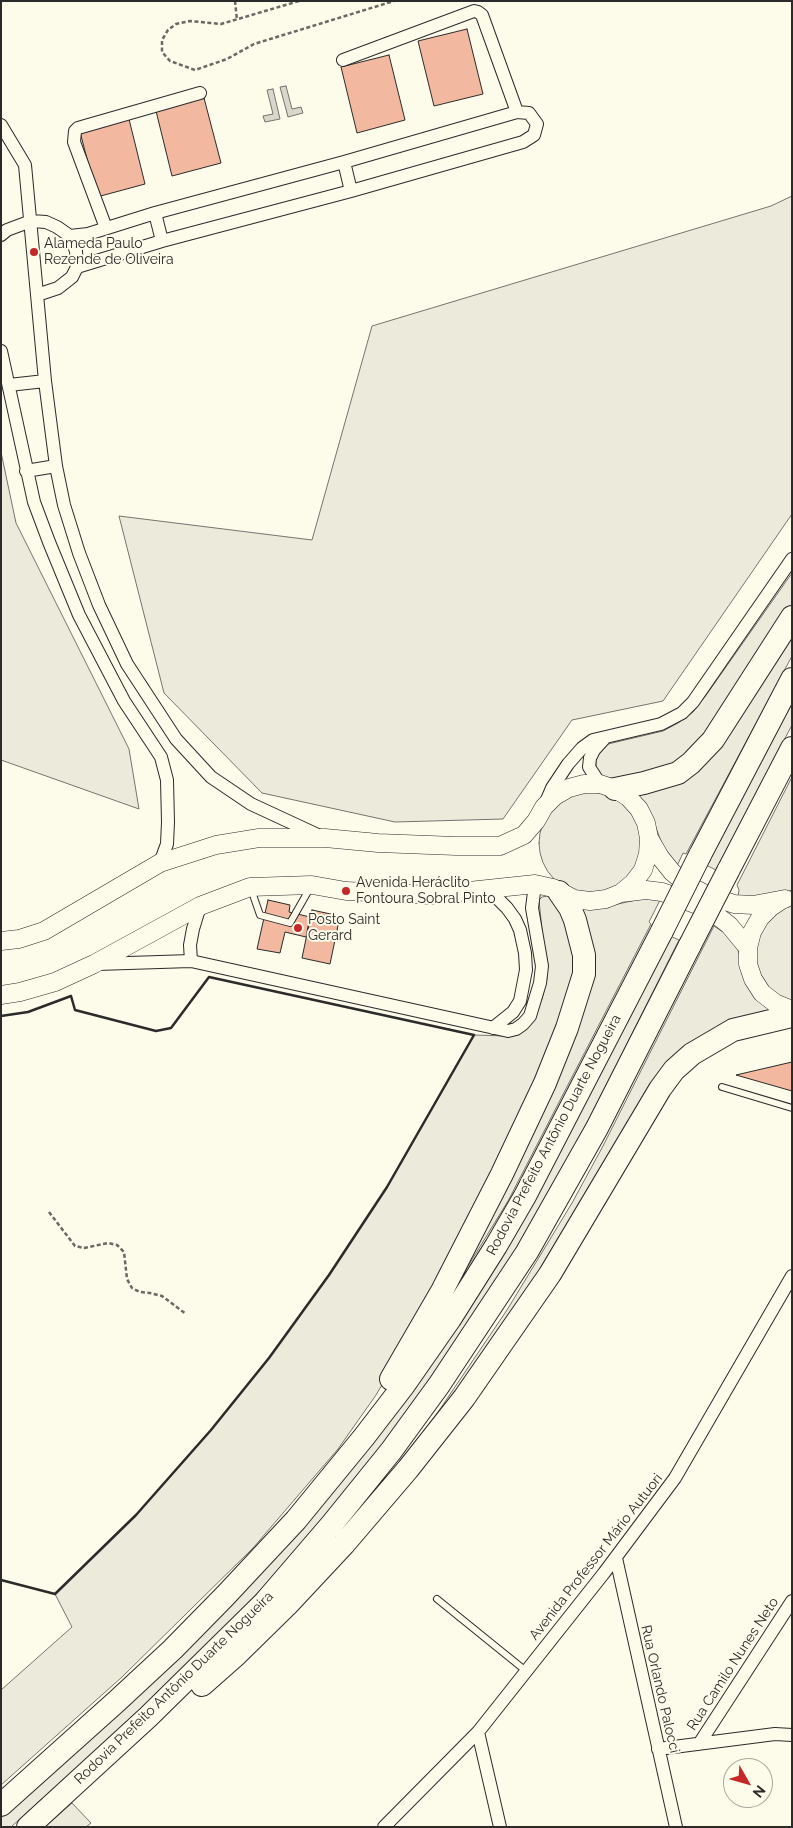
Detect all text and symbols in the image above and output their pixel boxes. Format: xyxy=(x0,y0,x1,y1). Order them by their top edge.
place label: Alameda Paulo Rezende de Oliveira xyxy=(44,236,174,268)
marker: Alameda Paulo Rezende de Oliveira xyxy=(28,246,40,258)
place label: Avenida Heráclito Fontoura Sobral Pinto xyxy=(356,875,496,908)
marker: Avenida Heráclito Fontoura Sobral Pinto xyxy=(340,885,352,897)
place label: Posto Saint Gerard xyxy=(308,912,380,944)
marker: Posto Saint Gerard xyxy=(292,922,304,934)
street label: Rodovia Prefeito Antônio Duarte Nogueira xyxy=(483,1012,625,1258)
street label: Avenida Professor Mário Autuori xyxy=(526,1470,666,1644)
street label: Rodovia Prefeito Antônio Duarte Nogueira xyxy=(71,1588,277,1788)
street label: Rua Camilo Nunes Neto xyxy=(684,1594,782,1734)
street label: Rua Orlando Palocci xyxy=(637,1623,683,1755)
north arrow xyxy=(723,1758,773,1808)
text: N xyxy=(749,1782,769,1801)

